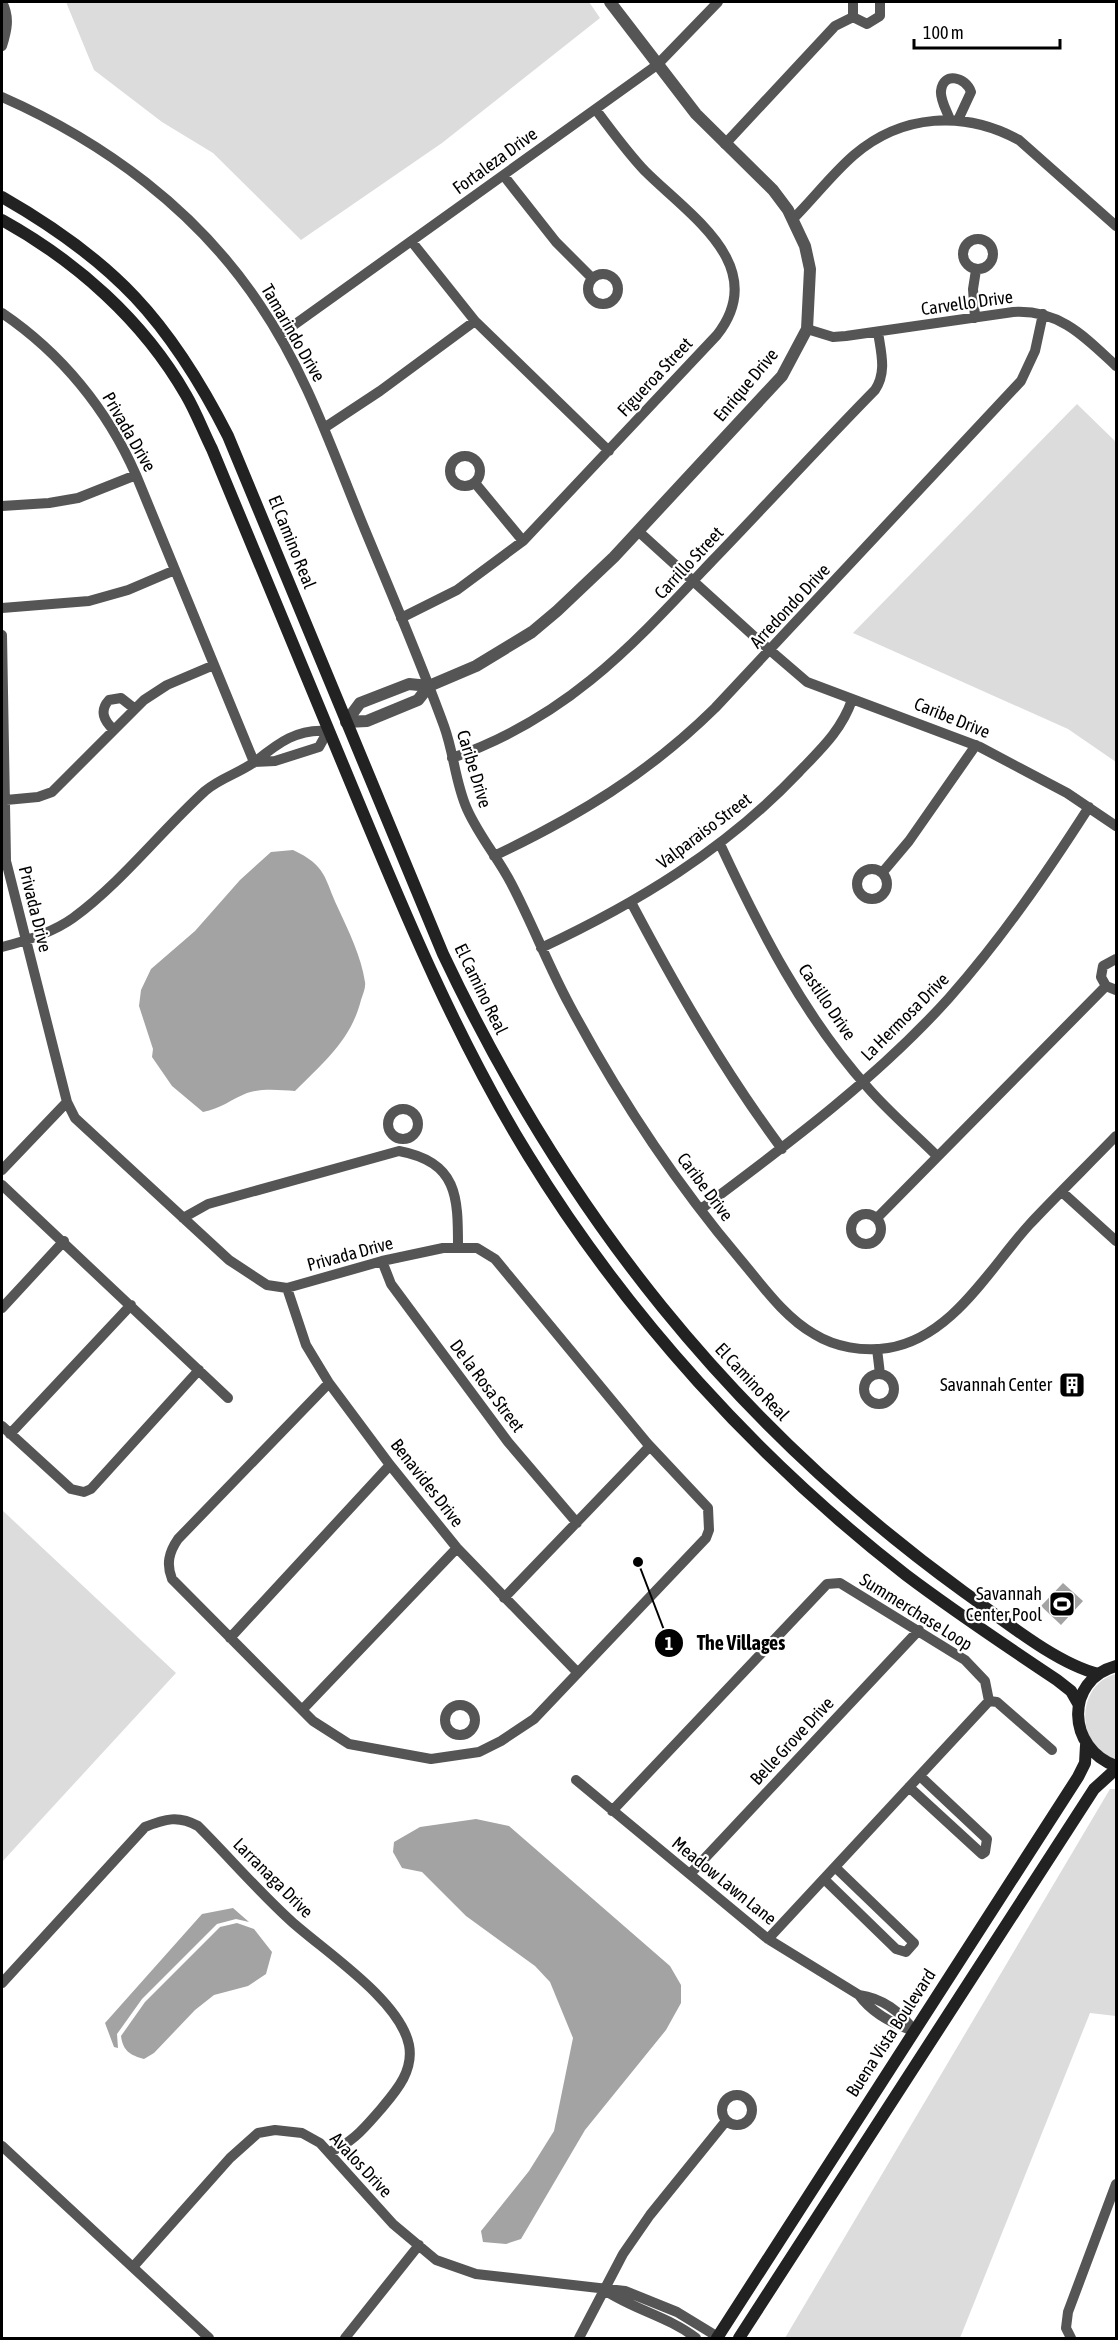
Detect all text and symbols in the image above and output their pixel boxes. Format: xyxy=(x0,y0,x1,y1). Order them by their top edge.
scale bar xyxy=(914,12,1060,50)
text: 100 m xyxy=(923,22,964,43)
street label: Fortaleza Drive xyxy=(448,123,541,198)
street label: Tamarindo Drive xyxy=(257,280,330,385)
street label: Carvello Drive xyxy=(920,286,1014,319)
street label: Figueroa Street xyxy=(613,333,696,420)
street label: Enrique Drive xyxy=(709,344,782,425)
street label: Privada Drive xyxy=(98,388,161,475)
street label: El Camino Real xyxy=(264,492,321,592)
street label: Carrillo Street xyxy=(650,522,727,603)
street label: Arredondo Drive xyxy=(745,559,834,652)
street label: Caribe Drive xyxy=(911,693,993,742)
street label: Caribe Drive xyxy=(453,728,496,810)
street label: Valparaiso Street xyxy=(652,788,755,873)
street label: Privada Drive xyxy=(15,864,56,954)
street label: El Camino Real xyxy=(450,940,513,1038)
street label: Castillo Drive xyxy=(794,960,861,1044)
street label: La Hermosa Drive xyxy=(856,968,953,1065)
street label: Caribe Drive xyxy=(673,1148,738,1225)
street label: Privada Drive xyxy=(305,1232,395,1275)
street label: De la Rosa Street xyxy=(446,1335,529,1436)
street label: El Camino Real xyxy=(711,1338,794,1425)
building icon: Savannah Center xyxy=(1057,1370,1087,1400)
place label: Savannah Center xyxy=(940,1374,1053,1395)
street label: Benavides Drive xyxy=(387,1435,468,1531)
street label: Summerchase Loop xyxy=(856,1569,976,1655)
place label: Savannah Center Pool xyxy=(966,1583,1042,1625)
sports icon: Savannah Center Pool xyxy=(1047,1589,1077,1619)
callout: The Villages xyxy=(654,1624,797,1662)
text: The Villages xyxy=(697,1631,785,1654)
text: 1 xyxy=(665,1633,673,1654)
street label: Belle Grove Drive xyxy=(746,1692,838,1789)
street label: Meadow Lawn Lane xyxy=(668,1832,781,1929)
street label: Larranaga Drive xyxy=(229,1833,318,1922)
street label: Buena Vista Boulevard xyxy=(841,1965,940,2101)
street label: Avalos Drive xyxy=(326,2128,397,2202)

